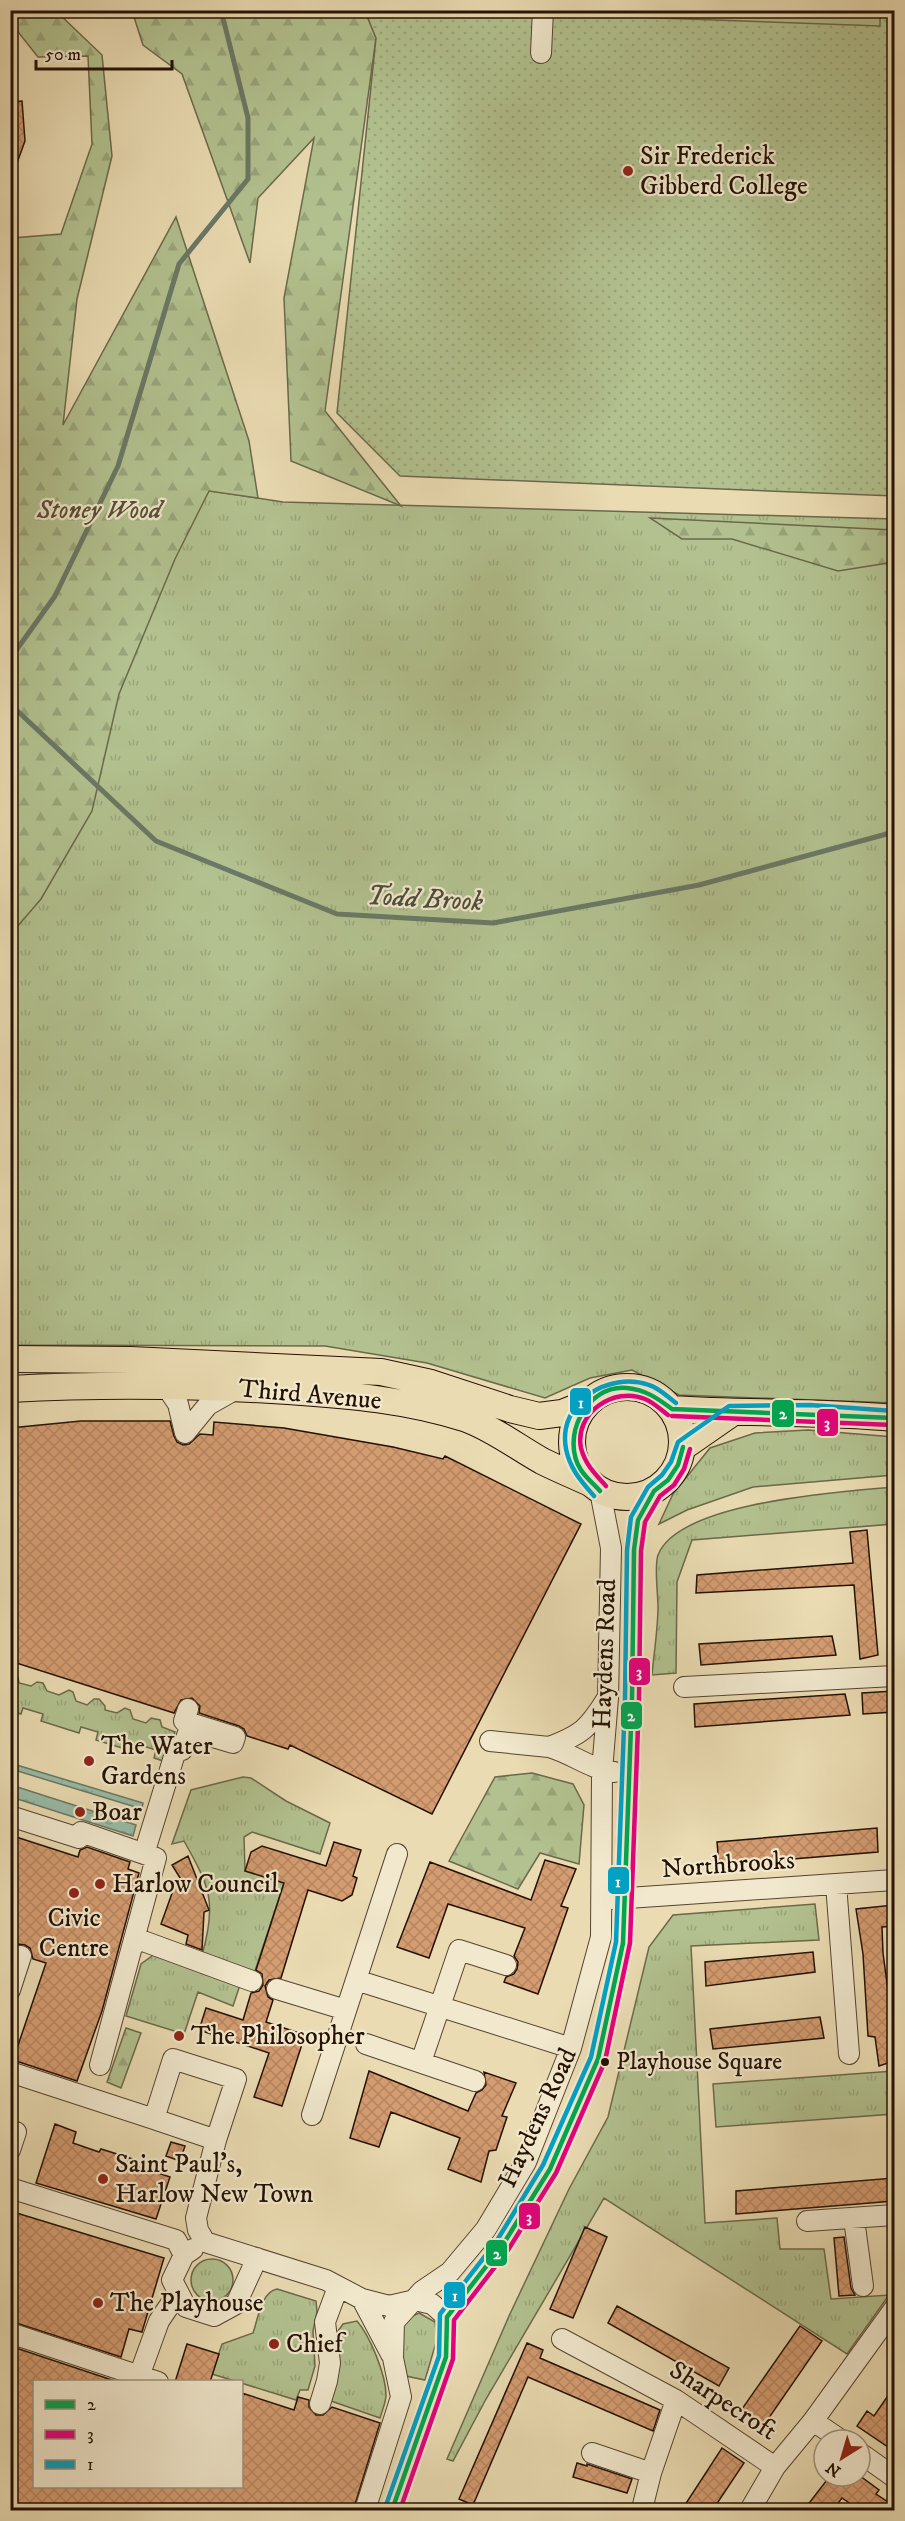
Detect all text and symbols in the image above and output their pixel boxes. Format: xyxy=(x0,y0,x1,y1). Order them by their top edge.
scale bar xyxy=(36,33,172,71)
text: 50 m xyxy=(45,44,81,66)
place label: Sir Frederick Gibberd College xyxy=(640,140,808,203)
marker: Sir Frederick Gibberd College xyxy=(621,164,635,178)
park label: Stoney Wood xyxy=(36,494,165,527)
water label: Todd Brook xyxy=(366,879,485,919)
street label: Third Avenue xyxy=(237,1372,383,1418)
line badge: 1 xyxy=(569,1387,592,1416)
text: 1 xyxy=(578,1393,584,1413)
line badge: 2 xyxy=(771,1399,795,1428)
text: 2 xyxy=(779,1404,788,1424)
line badge: 3 xyxy=(816,1408,839,1437)
text: 3 xyxy=(824,1413,830,1433)
street label: Haydens Road xyxy=(586,1578,624,1730)
line badge: 3 xyxy=(628,1657,651,1686)
text: 3 xyxy=(636,1662,642,1682)
line badge: 2 xyxy=(620,1701,643,1730)
text: 2 xyxy=(627,1706,636,1726)
place label: The Water Gardens xyxy=(101,1730,213,1793)
marker: The Water Gardens xyxy=(82,1754,96,1768)
place label: Boar xyxy=(92,1796,142,1829)
marker: Boar xyxy=(73,1805,87,1819)
street label: Northbrooks xyxy=(660,1844,796,1886)
line badge: 1 xyxy=(607,1866,630,1895)
place label: Harlow Council xyxy=(112,1868,279,1901)
text: 1 xyxy=(615,1872,621,1892)
marker: Harlow Council xyxy=(93,1877,107,1891)
marker: Civic Centre xyxy=(67,1886,81,1900)
place label: Civic Centre xyxy=(39,1902,109,1965)
place label: The Philosopher xyxy=(191,2020,365,2053)
marker: The Philosopher xyxy=(172,2029,186,2043)
street label: Haydens Road xyxy=(491,2043,585,2193)
place label: Playhouse Square xyxy=(616,2047,782,2077)
marker: Playhouse Square xyxy=(599,2056,611,2068)
place label: Saint Paul's, Harlow New Town xyxy=(115,2148,314,2211)
marker: Saint Paul's, Harlow New Town xyxy=(96,2172,110,2186)
line badge: 3 xyxy=(518,2202,541,2230)
text: 3 xyxy=(526,2207,532,2227)
line badge: 2 xyxy=(485,2239,508,2267)
text: 2 xyxy=(493,2244,502,2264)
line badge: 1 xyxy=(443,2281,466,2309)
text: 1 xyxy=(452,2286,458,2306)
place label: The Playhouse xyxy=(110,2287,264,2320)
marker: The Playhouse xyxy=(91,2296,105,2310)
place label: Chief xyxy=(286,2328,346,2361)
marker: Chief xyxy=(267,2337,281,2351)
street label: Sharpecroft xyxy=(663,2354,783,2448)
legend xyxy=(33,2380,243,2488)
text: 2 xyxy=(87,2394,96,2416)
text: 3 xyxy=(87,2424,94,2446)
north arrow xyxy=(812,2428,872,2488)
text: 1 xyxy=(87,2454,94,2476)
text: N xyxy=(822,2457,845,2481)

